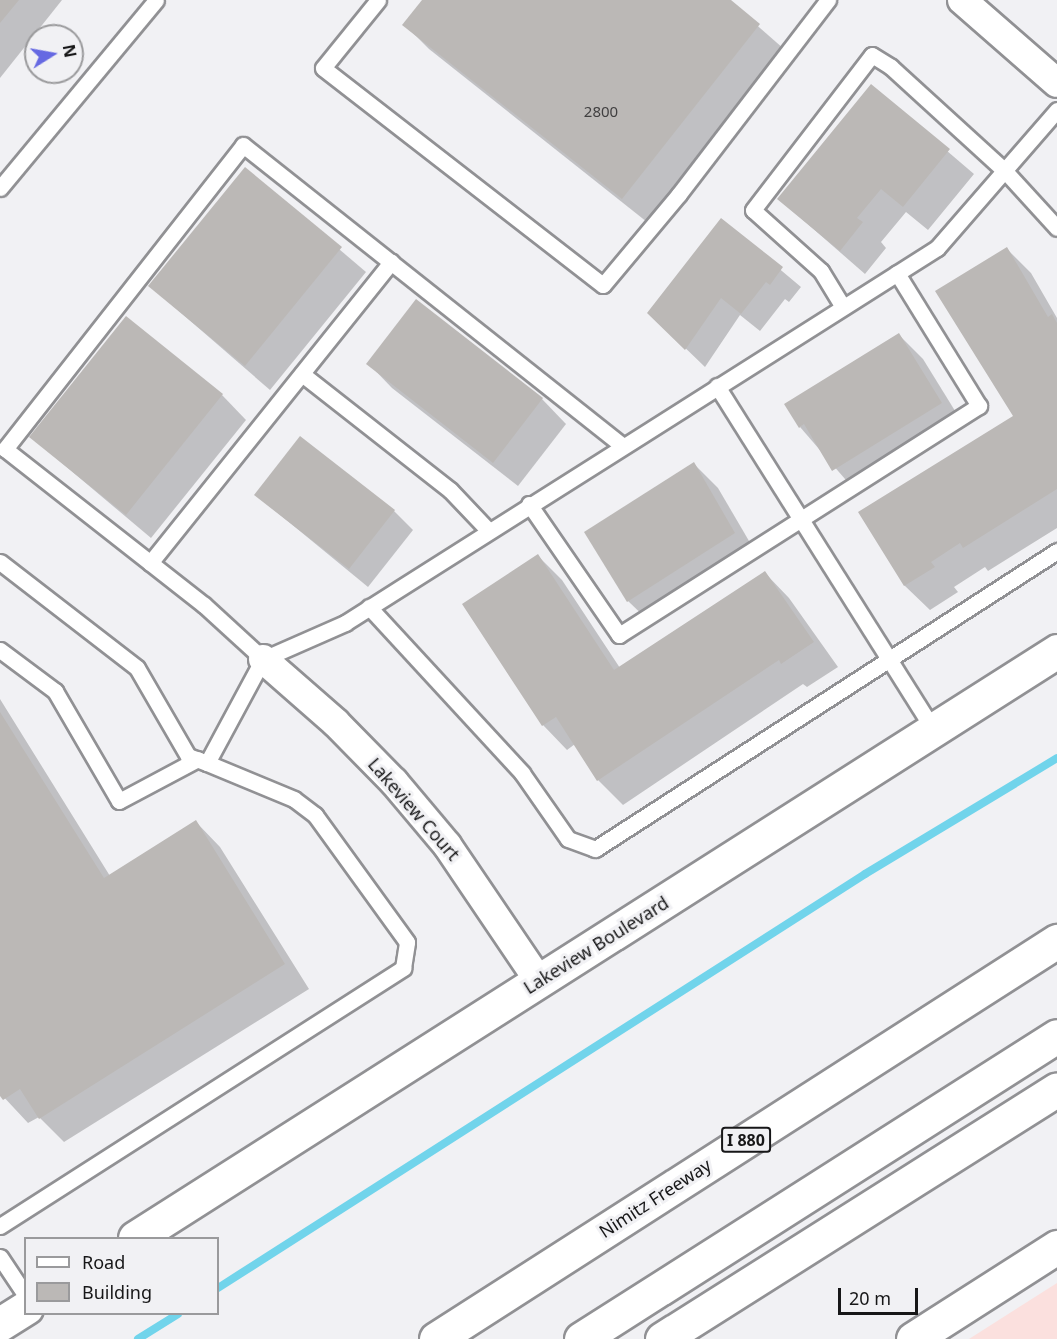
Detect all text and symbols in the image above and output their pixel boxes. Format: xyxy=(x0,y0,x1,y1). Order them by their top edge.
north arrow xyxy=(24,24,84,84)
text: N xyxy=(58,42,82,59)
house number: 2800 xyxy=(584,103,618,121)
street label: Lakeview Court xyxy=(364,753,464,865)
street label: Lakeview Boulevard xyxy=(520,892,672,998)
road number: I 880 xyxy=(720,1127,771,1153)
street label: Nimitz Freeway xyxy=(595,1154,715,1242)
legend xyxy=(24,1237,219,1315)
text: Road xyxy=(82,1250,125,1274)
scale bar xyxy=(841,1276,920,1314)
text: Building xyxy=(82,1280,152,1304)
text: 20 m xyxy=(849,1286,891,1310)

